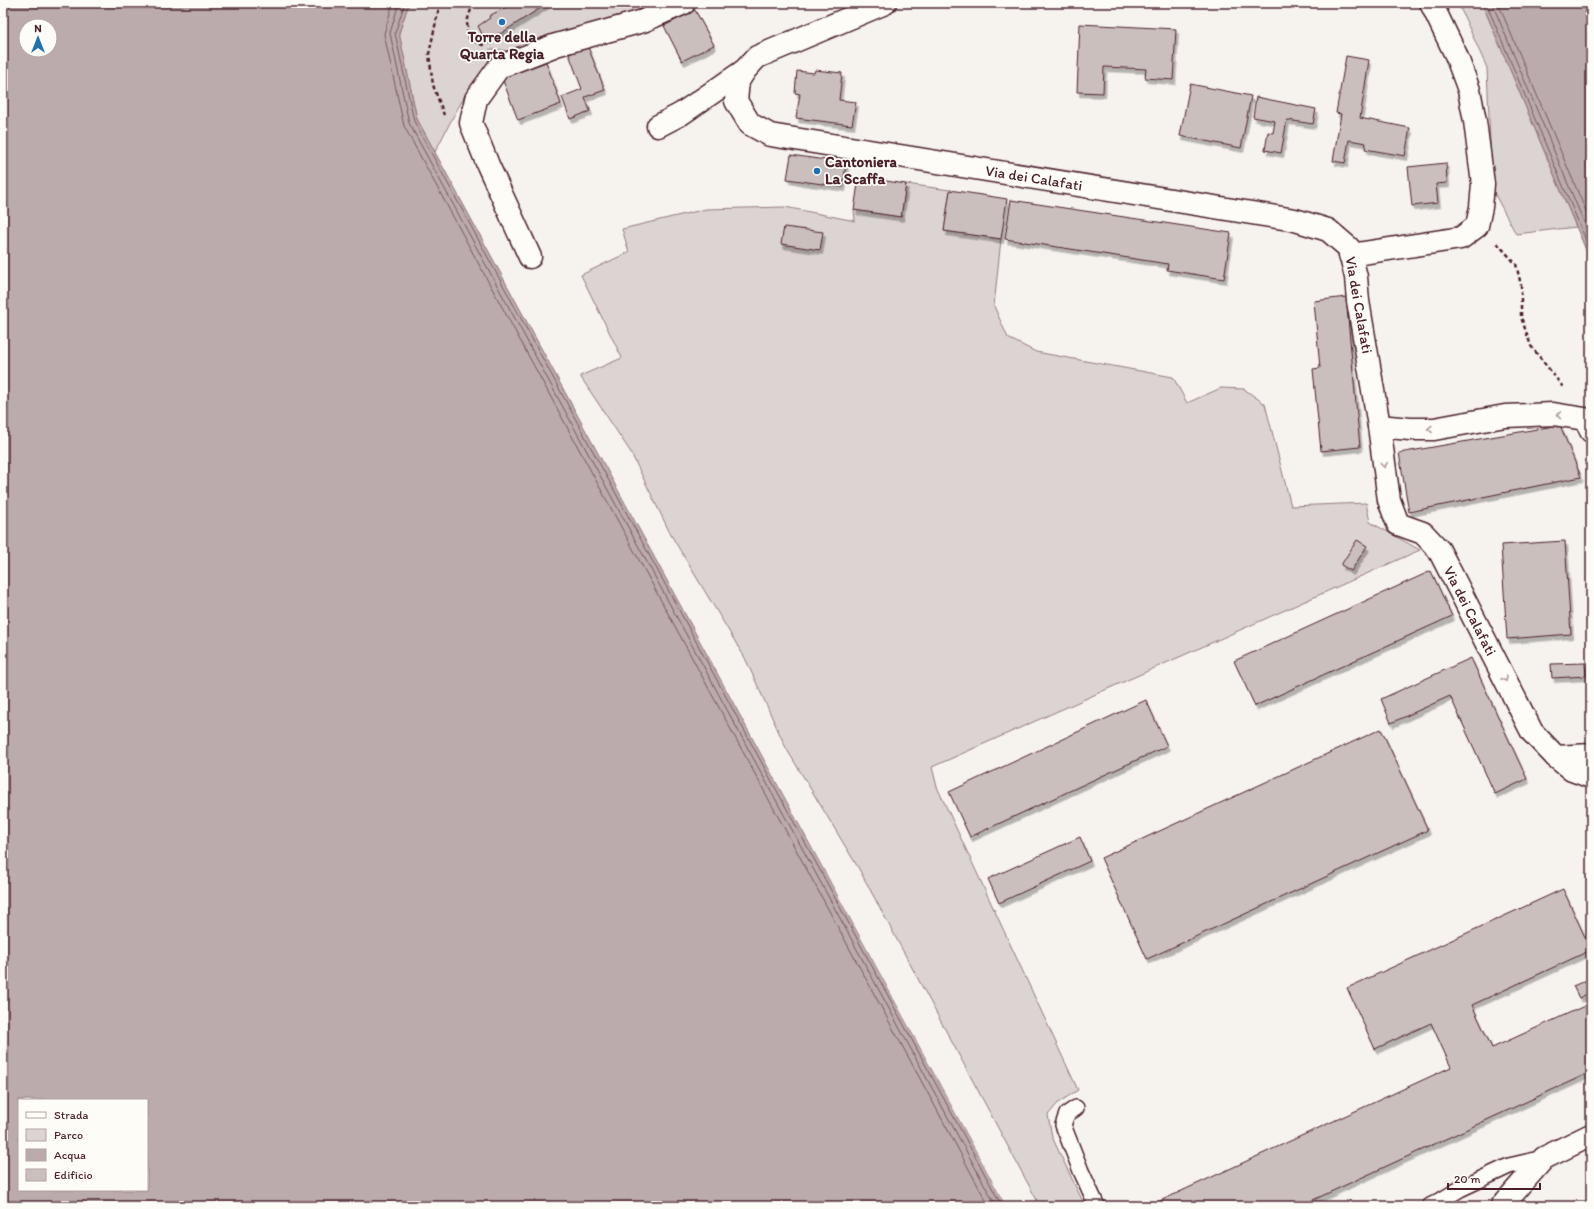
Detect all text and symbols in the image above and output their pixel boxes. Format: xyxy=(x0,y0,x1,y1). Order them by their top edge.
marker: Torre della Quarta Regia xyxy=(497,17,507,27)
north arrow xyxy=(18,18,58,58)
text: N xyxy=(34,22,42,35)
place label: Torre della Quarta Regia xyxy=(460,28,545,64)
place label: Cantoniera La Scaffa xyxy=(825,153,898,188)
street label: Via dei Calafati xyxy=(984,161,1084,195)
marker: Cantoniera La Scaffa xyxy=(812,166,822,176)
street label: Via dei Calafati xyxy=(1342,255,1376,355)
one-way arrow xyxy=(1556,411,1562,420)
one-way arrow xyxy=(1427,424,1433,433)
one-way arrow xyxy=(1380,462,1389,468)
street label: Via dei Calafati xyxy=(1440,563,1500,659)
one-way arrow xyxy=(1500,675,1507,682)
legend xyxy=(18,1099,148,1191)
text: Strada xyxy=(54,1108,89,1122)
text: Parco xyxy=(54,1128,83,1142)
text: Acqua xyxy=(54,1148,86,1162)
scale bar xyxy=(1448,1165,1540,1191)
text: Edificio xyxy=(54,1168,93,1182)
text: 20 m xyxy=(1454,1172,1481,1186)

